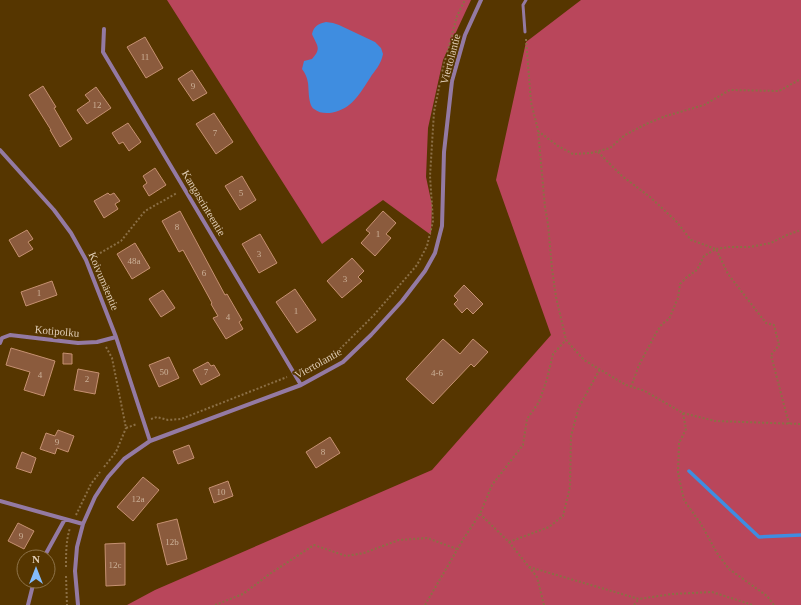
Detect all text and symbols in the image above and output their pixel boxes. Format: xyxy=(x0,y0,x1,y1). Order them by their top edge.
street label: Viertolantie xyxy=(437,32,463,86)
house number: 11 xyxy=(141,52,149,62)
house number: 9 xyxy=(191,81,196,91)
house number: 12 xyxy=(93,100,102,110)
house number: 7 xyxy=(213,128,218,138)
street label: Kangasrinteentie xyxy=(180,168,228,238)
house number: 5 xyxy=(239,188,244,198)
house number: 8 xyxy=(175,222,180,232)
house number: 1 xyxy=(376,229,380,239)
house number: 3 xyxy=(257,249,262,259)
street label: Koivumäentie xyxy=(86,250,122,312)
house number: 48a xyxy=(128,256,141,266)
house number: 6 xyxy=(202,268,207,278)
house number: 3 xyxy=(343,274,348,284)
house number: 1 xyxy=(37,288,41,298)
house number: 1 xyxy=(294,306,298,316)
house number: 4 xyxy=(226,312,231,322)
street label: Kotipolku xyxy=(34,323,80,339)
street label: Viertolantie xyxy=(292,345,344,381)
house number: 50 xyxy=(160,367,169,377)
house number: 7 xyxy=(204,367,209,377)
house number: 4-6 xyxy=(431,368,443,378)
house number: 4 xyxy=(38,370,43,380)
house number: 2 xyxy=(85,374,89,384)
house number: 9 xyxy=(55,437,60,447)
house number: 8 xyxy=(321,447,326,457)
house number: 10 xyxy=(217,487,226,497)
house number: 12a xyxy=(132,494,145,504)
house number: 9 xyxy=(19,531,24,541)
house number: 12b xyxy=(165,537,179,547)
north arrow xyxy=(16,549,56,589)
text: N xyxy=(32,553,40,565)
house number: 12c xyxy=(109,560,122,570)

